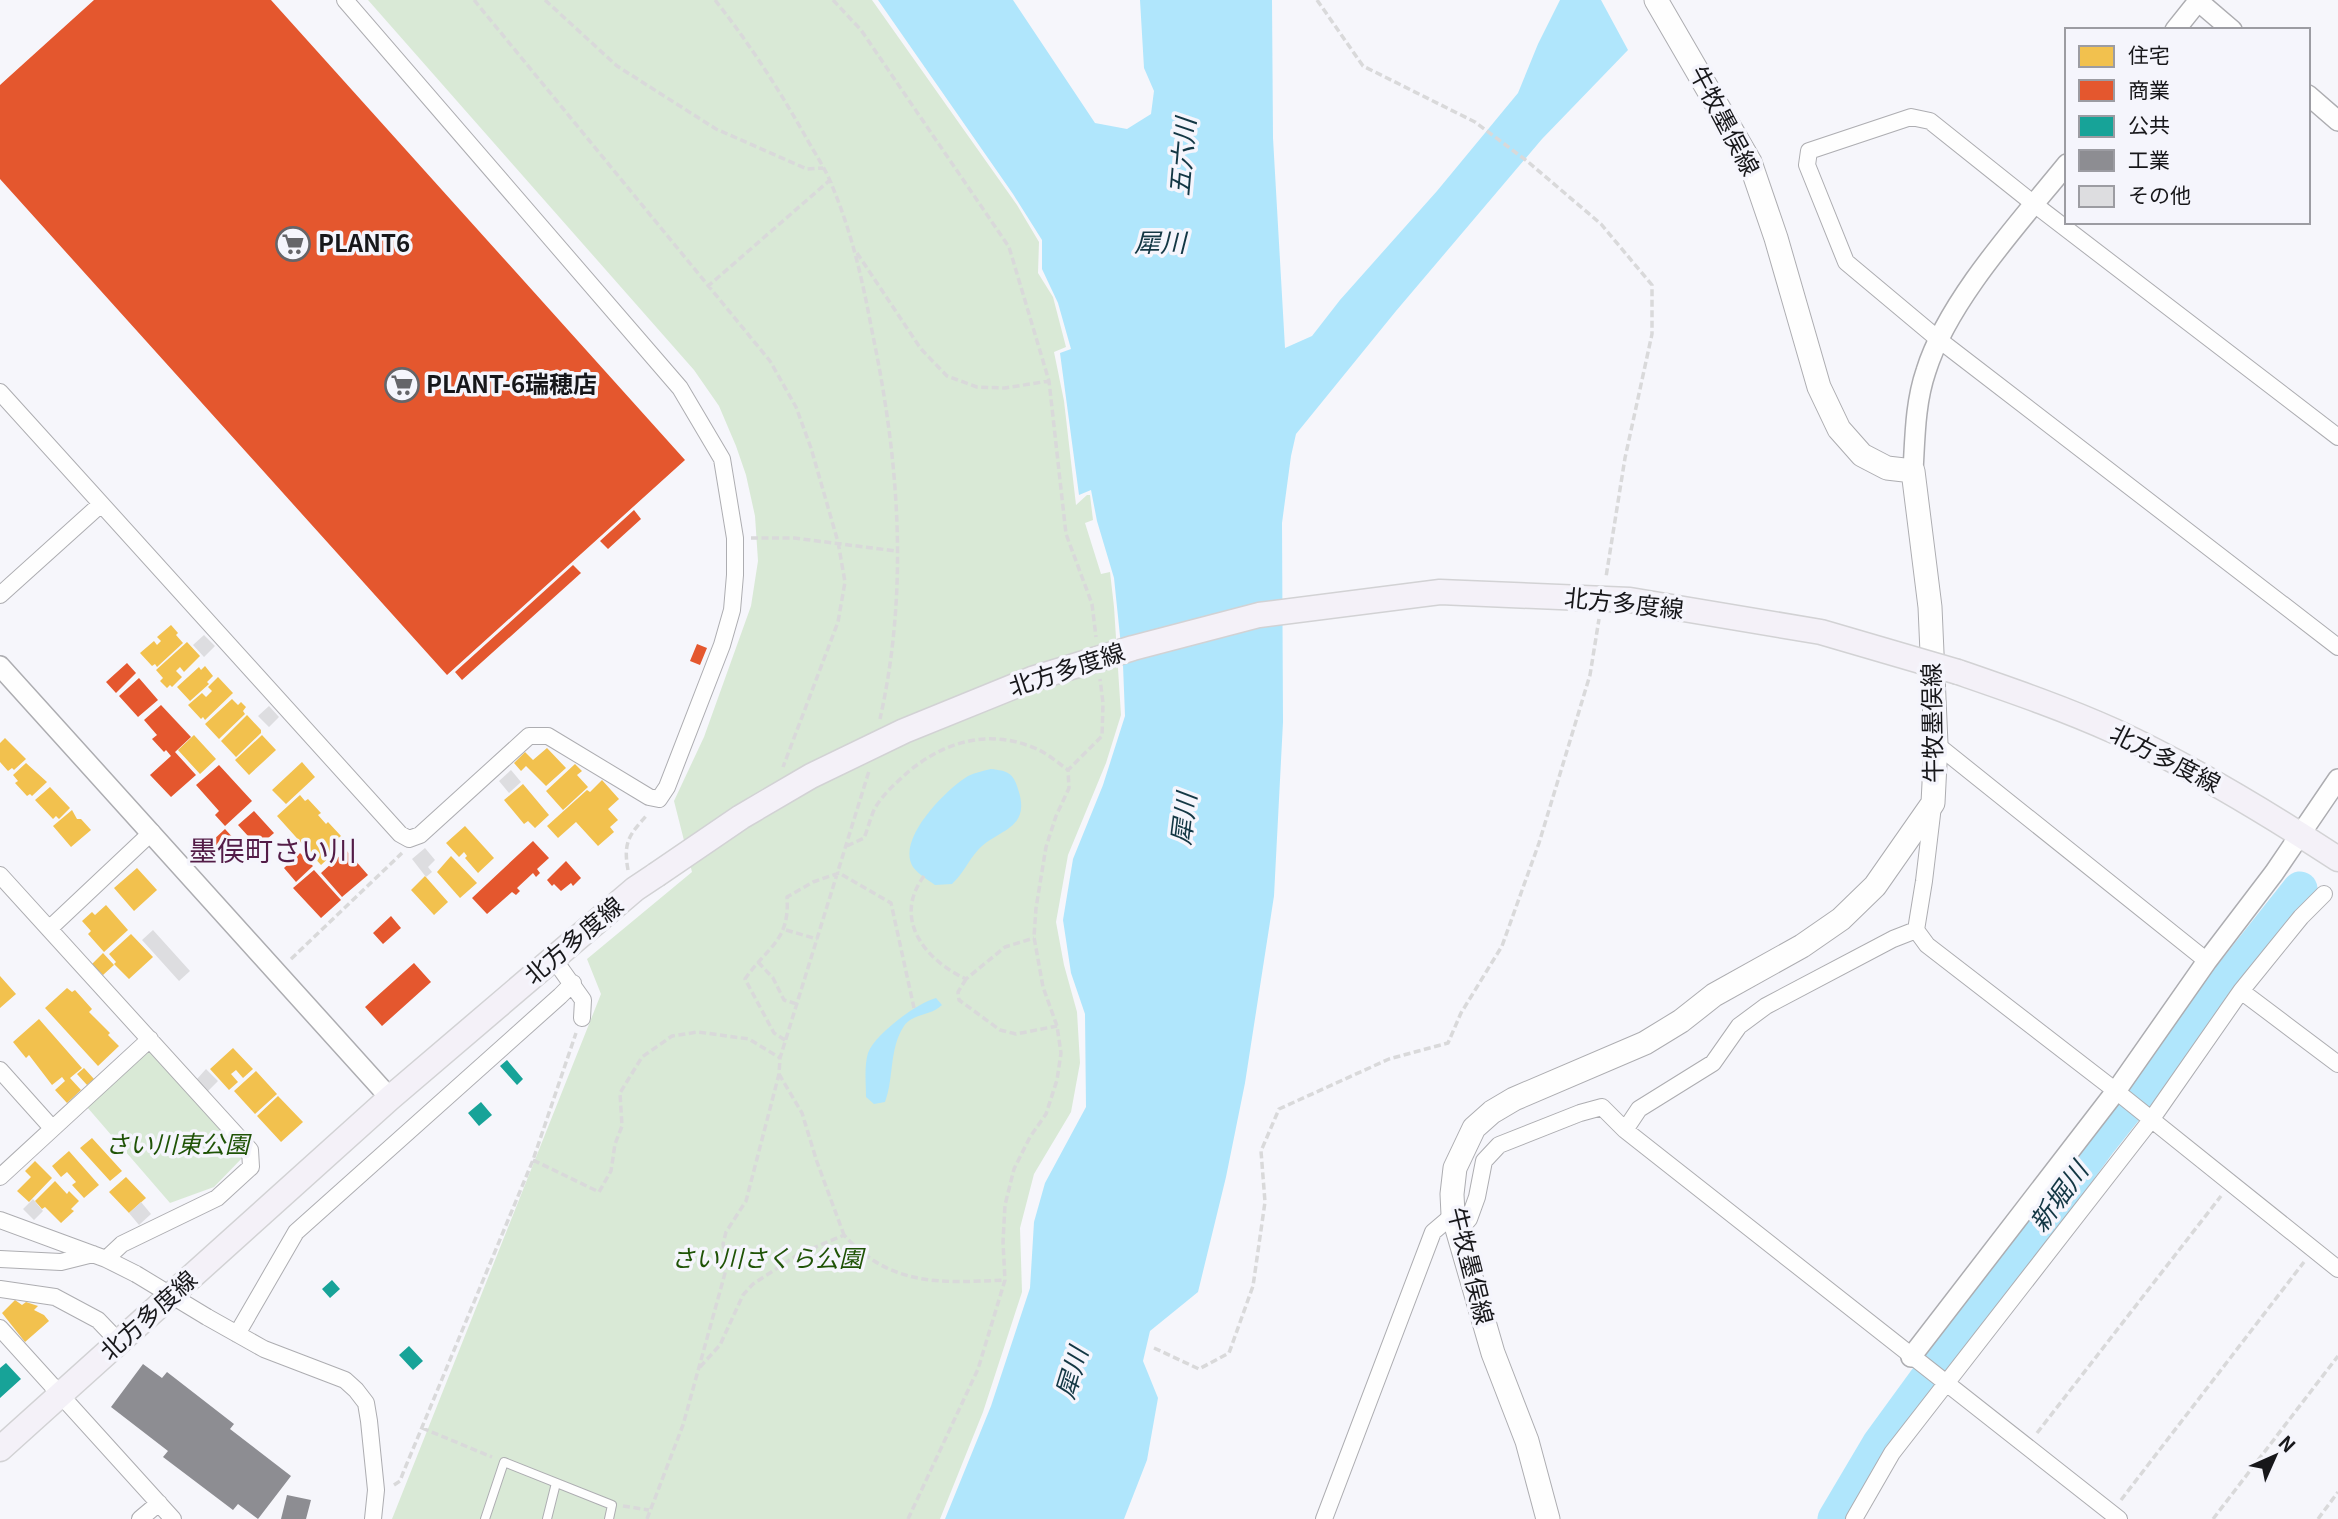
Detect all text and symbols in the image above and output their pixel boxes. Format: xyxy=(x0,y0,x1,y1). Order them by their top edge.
legend xyxy=(2065,28,2310,224)
text: 住宅 xyxy=(2128,39,2170,69)
street label: 牛牧墨俣線 xyxy=(1683,59,1770,181)
text: 商業 xyxy=(2128,74,2170,104)
text: 公共 xyxy=(2128,109,2170,139)
water label: 五六川 xyxy=(1159,113,1203,197)
text: 工業 xyxy=(2128,144,2170,174)
text: その他 xyxy=(2128,179,2191,209)
water label: 犀川 xyxy=(1134,222,1189,259)
place label: PLANT6 xyxy=(318,224,410,259)
supermarket icon: PLANT6 xyxy=(274,225,312,263)
place label: PLANT-6瑞穂店 xyxy=(426,365,597,400)
supermarket icon: PLANT-6瑞穂店 xyxy=(383,366,421,404)
street label: 北方多度線 xyxy=(1563,578,1686,625)
street label: 北方多度線 xyxy=(1004,632,1129,703)
street label: 牛牧墨俣線 xyxy=(1912,663,1949,783)
street label: 北方多度線 xyxy=(2105,714,2228,800)
water label: 犀川 xyxy=(1160,788,1203,847)
district label: 墨俣町さい川 xyxy=(189,829,357,869)
street label: 北方多度線 xyxy=(515,887,630,991)
park label: さい川東公園 xyxy=(105,1125,252,1160)
water label: 新堀川 xyxy=(2019,1151,2097,1238)
street label: 牛牧墨俣線 xyxy=(1441,1203,1504,1328)
park label: さい川さくら公園 xyxy=(671,1239,866,1274)
street label: 北方多度線 xyxy=(91,1261,204,1367)
water label: 犀川 xyxy=(1044,1339,1096,1403)
north arrow xyxy=(2240,1421,2310,1491)
text: N xyxy=(2274,1428,2303,1457)

